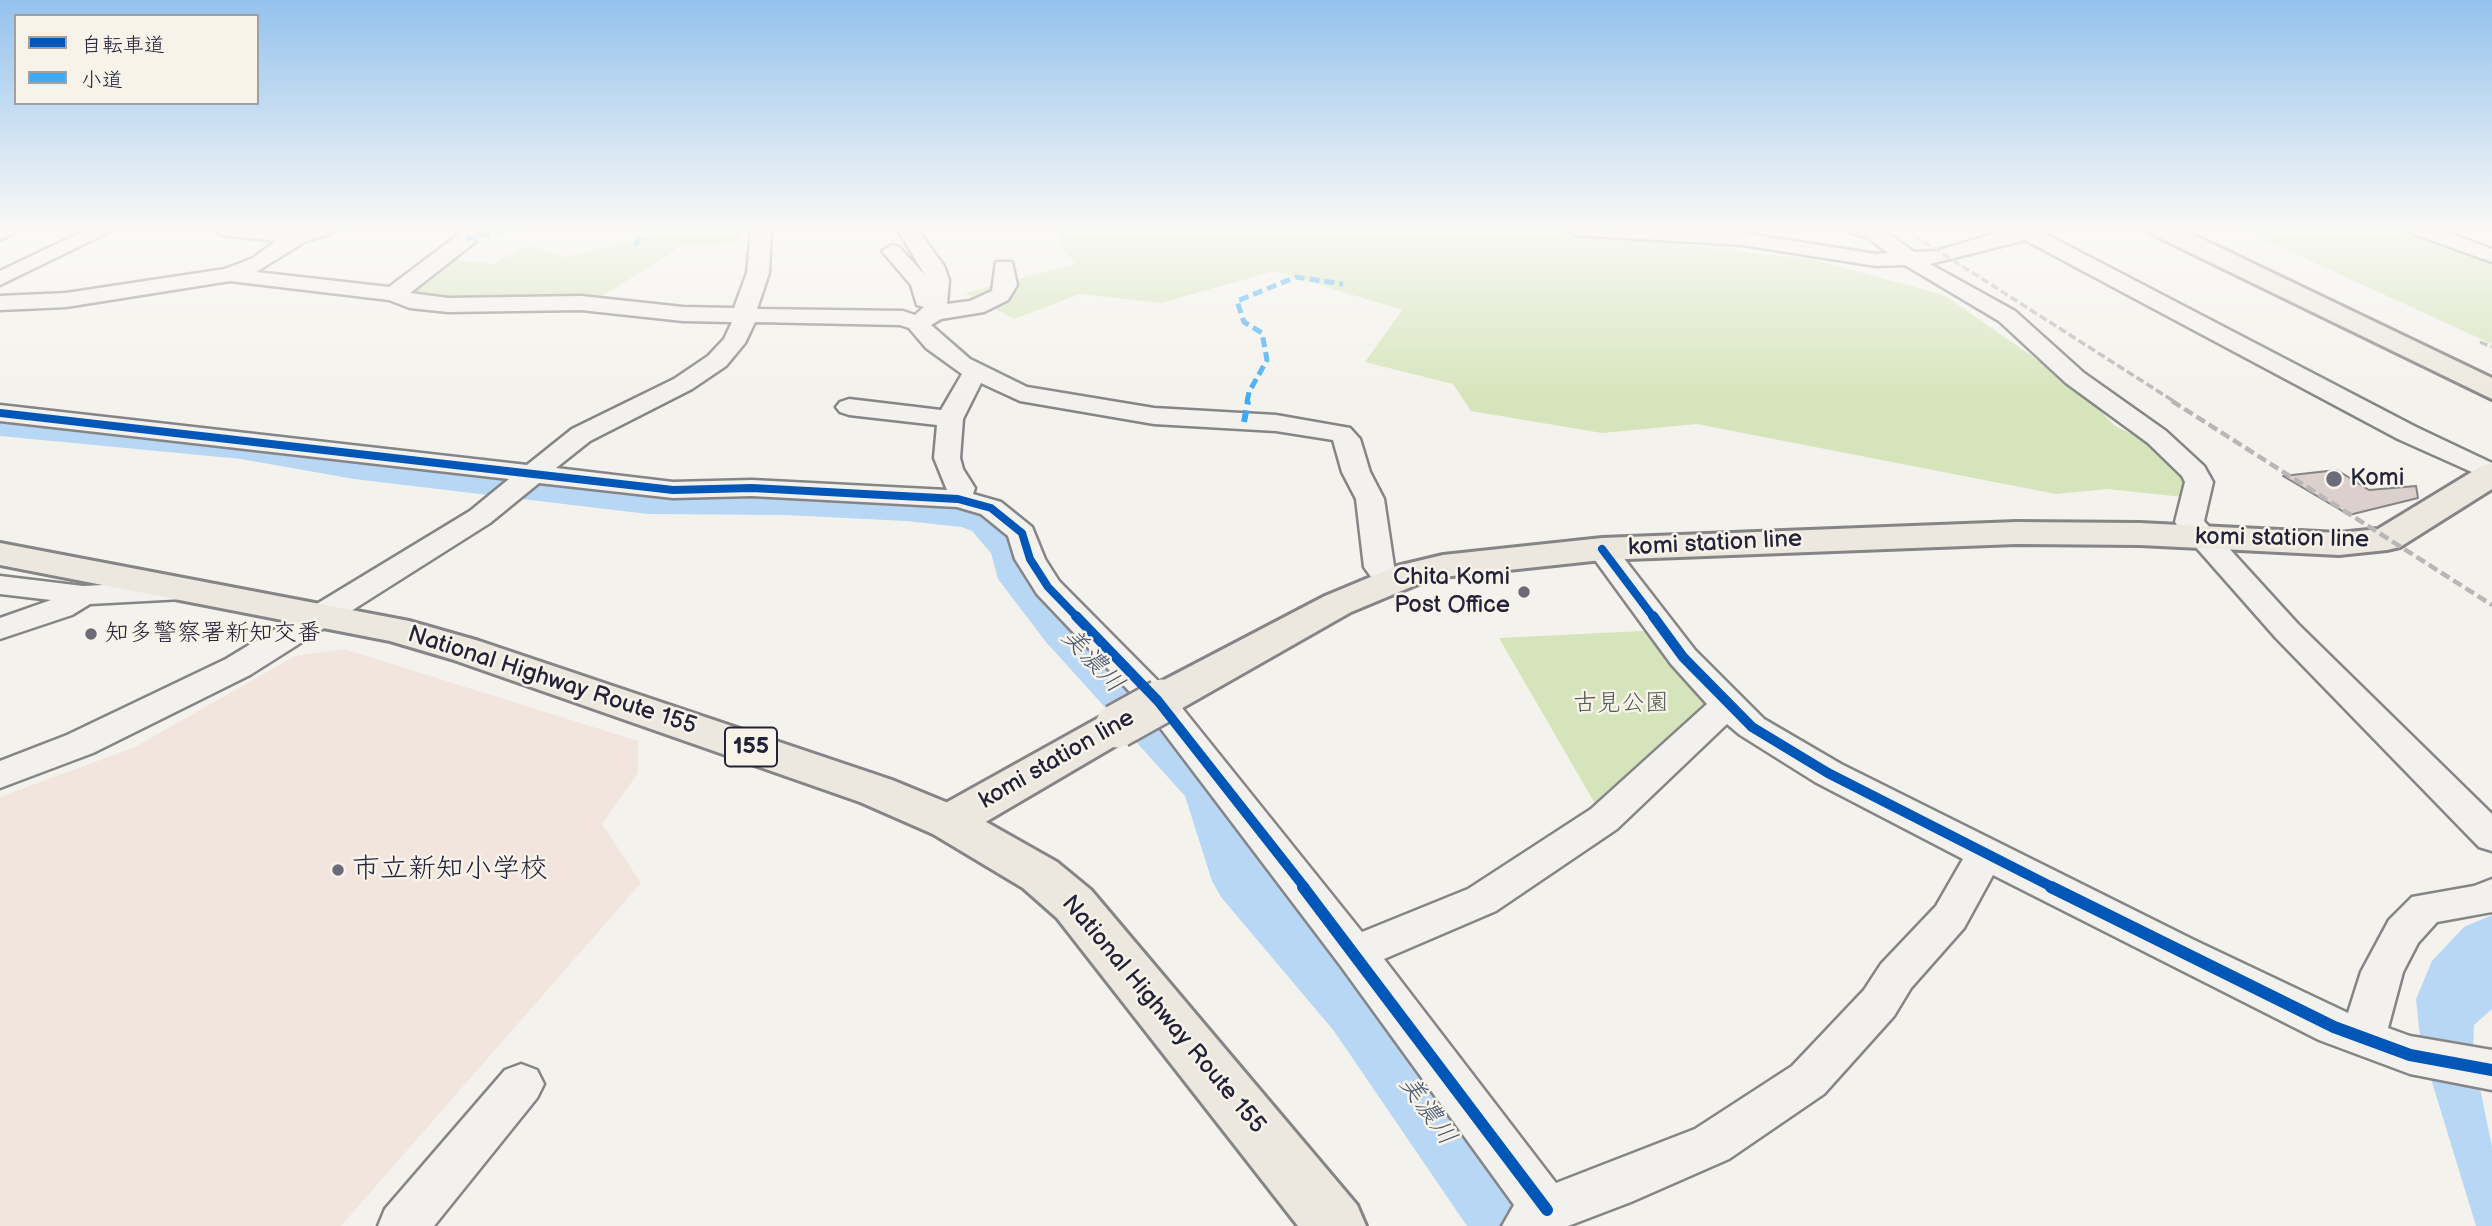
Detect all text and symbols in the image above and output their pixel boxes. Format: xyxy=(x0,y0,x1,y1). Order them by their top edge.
legend xyxy=(14,14,259,105)
text: 自転車道 xyxy=(81,33,165,58)
text: 小道 xyxy=(81,68,123,93)
place label: Komi xyxy=(2350,465,2404,493)
marker: Komi xyxy=(2324,469,2344,489)
street label: komi station line xyxy=(2195,523,2369,555)
street label: komi station line xyxy=(1627,525,1803,563)
place label: Chita Komi Post Office xyxy=(1393,564,1510,620)
marker: Chita Komi Post Office xyxy=(1516,584,1532,600)
place label: 知多警察署新知交番 xyxy=(105,620,321,648)
street label: National Highway Route 155 xyxy=(404,621,700,741)
water label: 美濃川 xyxy=(1054,622,1130,700)
marker: 知多警察署新知交番 xyxy=(83,626,99,642)
park label: 古見公園 xyxy=(1573,690,1669,718)
street label: komi station line xyxy=(974,704,1140,816)
road number: 155 xyxy=(725,727,777,766)
place label: 市立新知小学校 xyxy=(352,853,548,887)
marker: 市立新知小学校 xyxy=(330,862,346,878)
street label: National Highway Route 155 xyxy=(1055,890,1271,1140)
water label: 美濃川 xyxy=(1392,1070,1462,1152)

